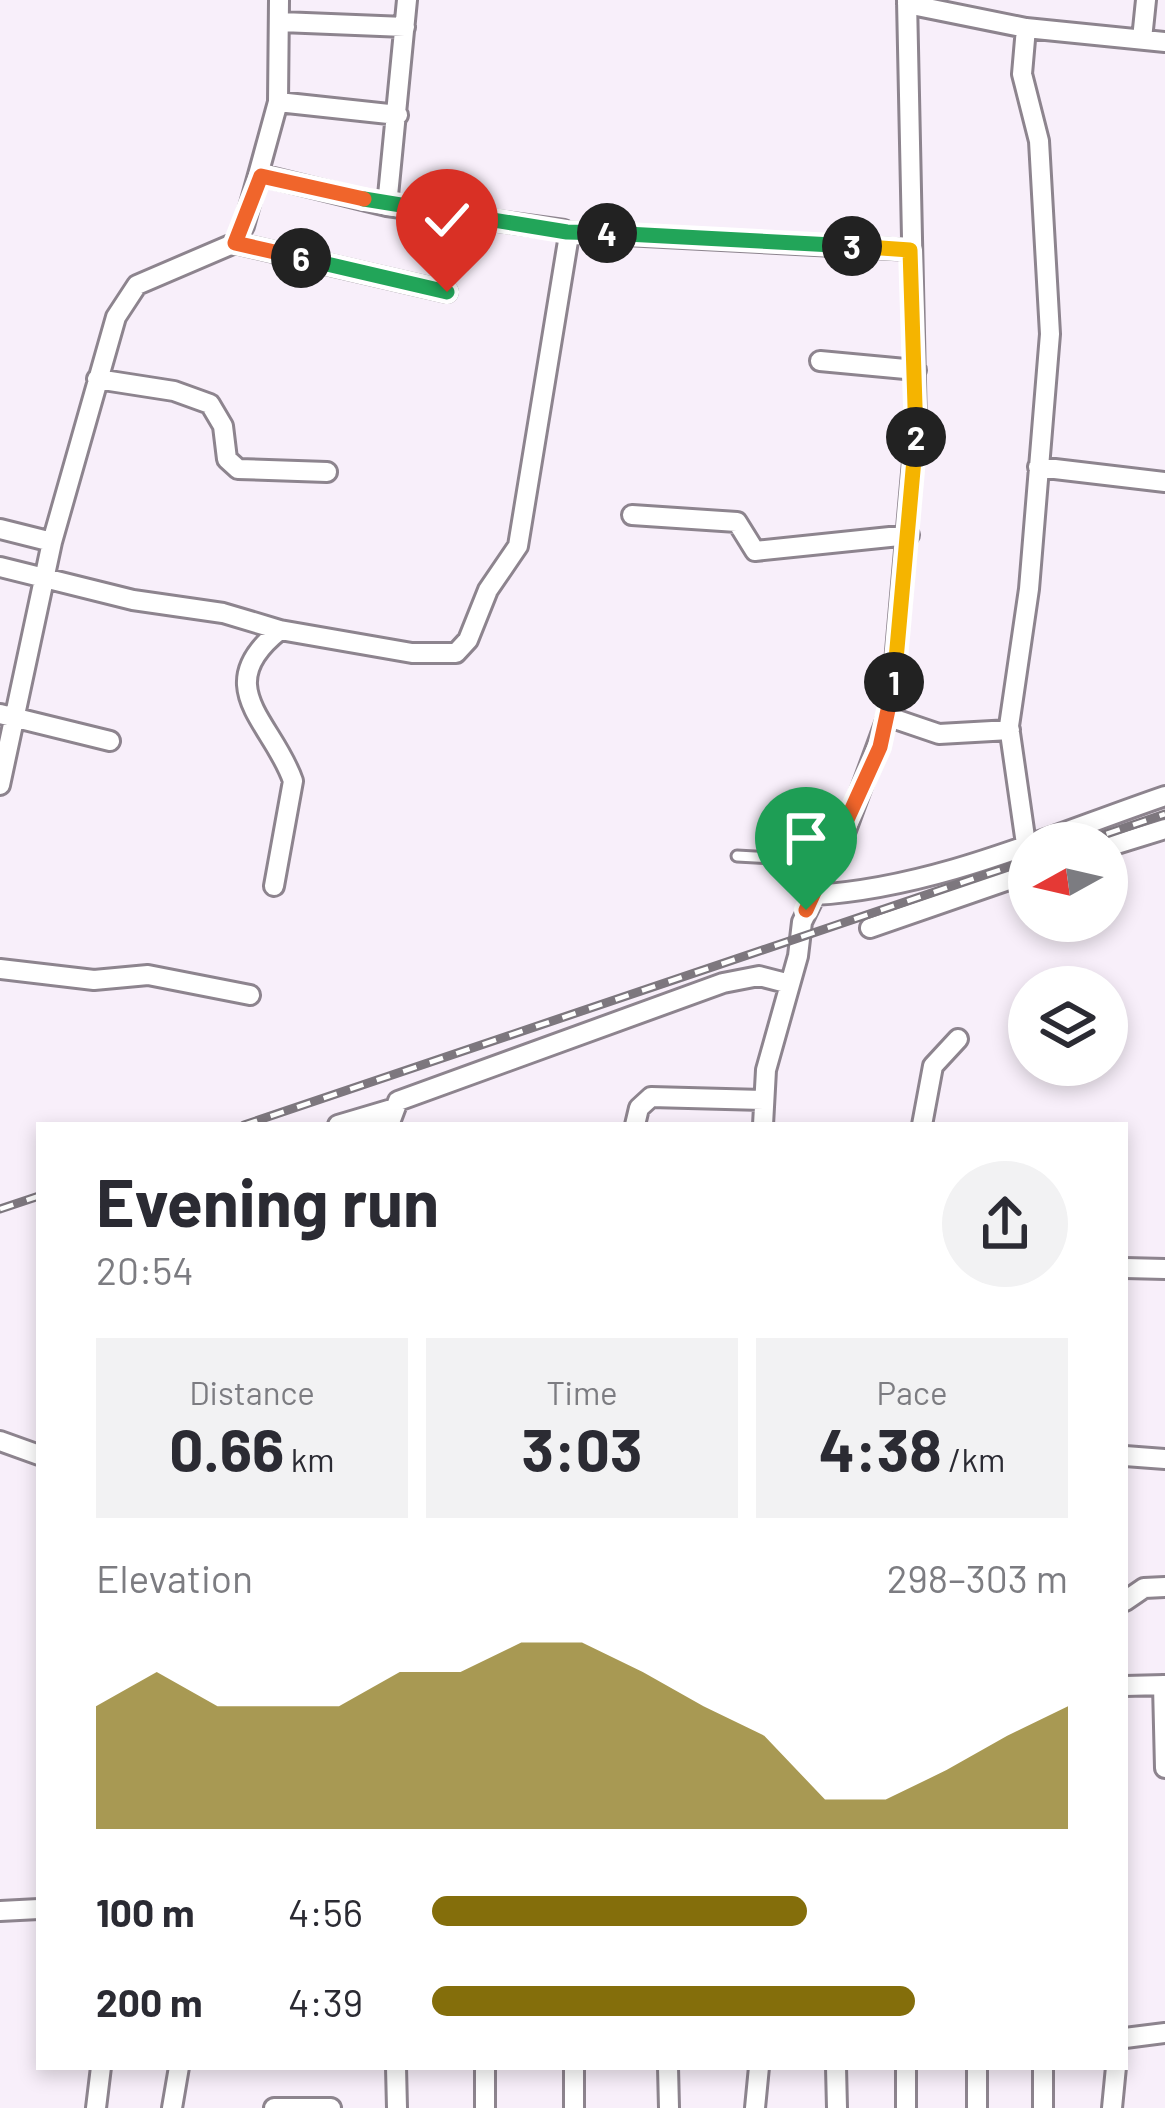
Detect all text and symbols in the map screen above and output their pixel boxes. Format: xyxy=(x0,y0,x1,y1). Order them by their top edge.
pin xyxy=(396,169,498,292)
icon: check xyxy=(414,187,480,253)
pin: 4 xyxy=(577,203,637,263)
text: 4 xyxy=(597,213,617,253)
pin: 3 xyxy=(822,216,882,276)
text: 3 xyxy=(843,226,861,266)
pin: 6 xyxy=(271,228,331,288)
text: 6 xyxy=(292,238,310,278)
pin: 2 xyxy=(886,407,946,467)
text: 2 xyxy=(907,417,925,457)
pin: 1 xyxy=(864,652,924,712)
text: 1 xyxy=(888,662,900,702)
pin xyxy=(755,787,857,910)
icon: arrive xyxy=(773,805,839,871)
north arrow xyxy=(1008,822,1128,942)
map controls xyxy=(1008,822,1128,1086)
button: layers xyxy=(1008,966,1128,1086)
text: Evening run xyxy=(96,1161,439,1240)
button: share xyxy=(942,1161,1068,1287)
text: 20:54 xyxy=(96,1246,194,1293)
text: Distance xyxy=(189,1372,315,1412)
text: Time xyxy=(546,1372,618,1412)
text: Pace xyxy=(877,1372,947,1412)
text: 0.66 xyxy=(169,1412,284,1484)
text: 3:03 xyxy=(522,1412,642,1484)
text: 4:38 xyxy=(819,1412,942,1484)
text: km xyxy=(284,1439,335,1479)
text: /km xyxy=(942,1439,1005,1479)
text: Elevation xyxy=(96,1554,253,1601)
text: 298–303 m xyxy=(887,1554,1068,1601)
text: 100 m xyxy=(96,1888,195,1935)
text: 4:56 xyxy=(288,1888,363,1935)
text: 200 m xyxy=(96,1978,203,2025)
text: 4:39 xyxy=(288,1978,363,2025)

